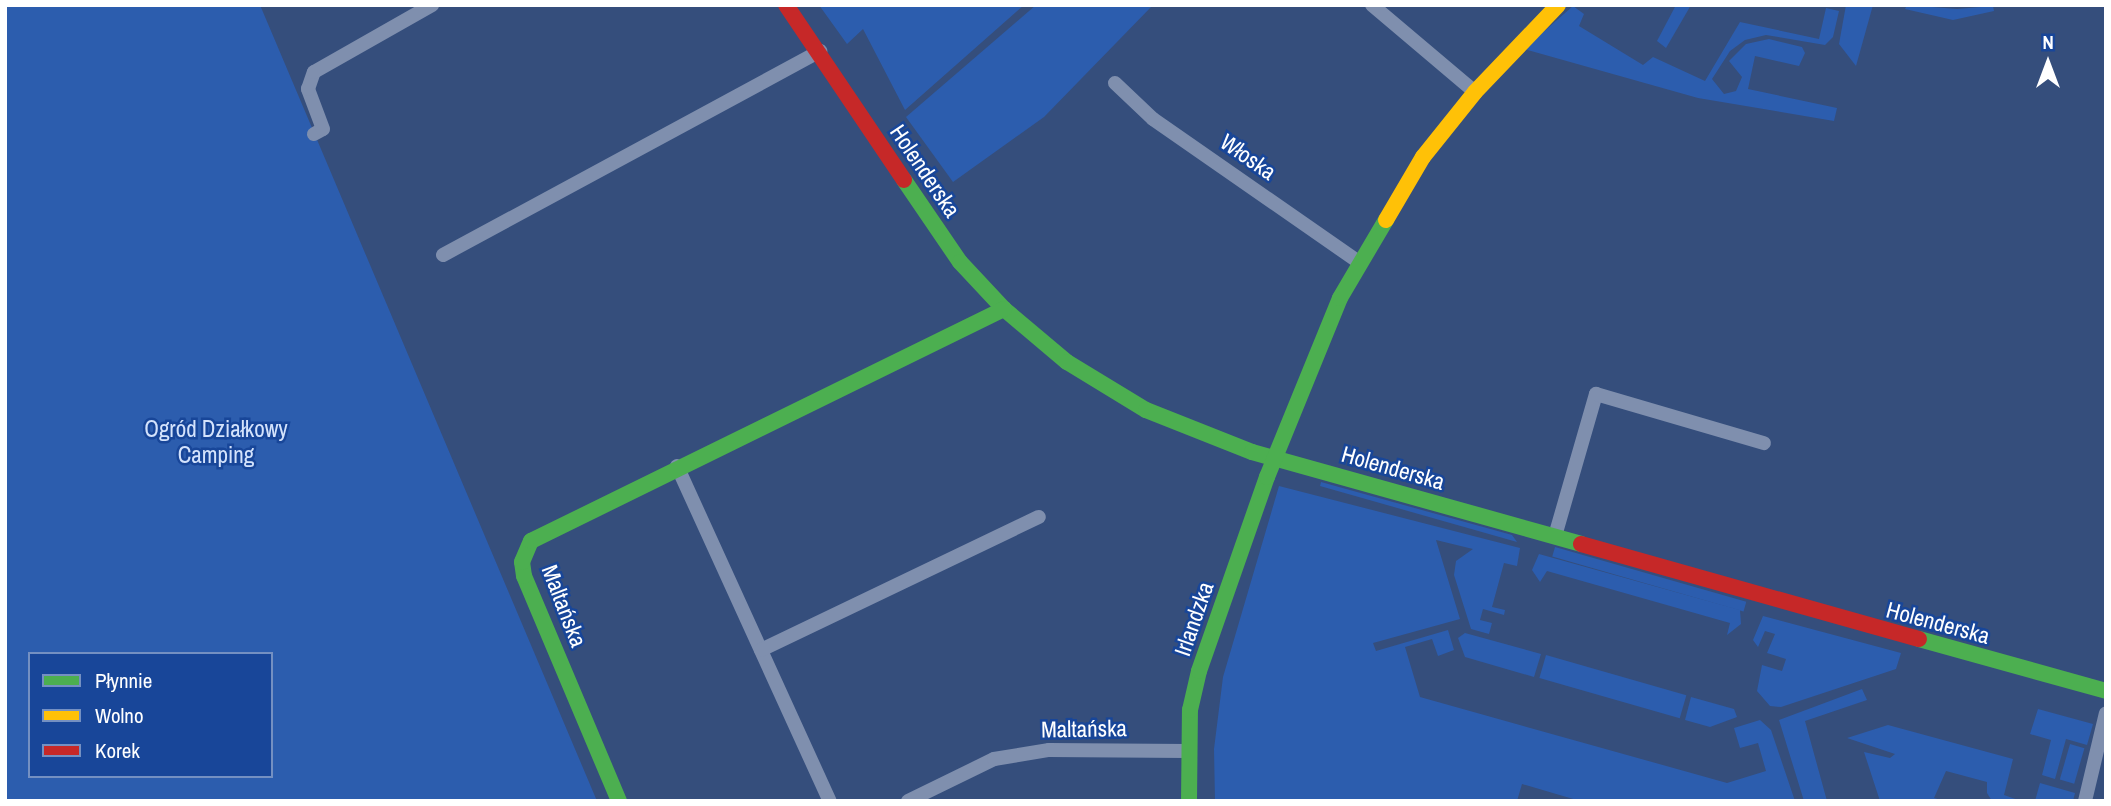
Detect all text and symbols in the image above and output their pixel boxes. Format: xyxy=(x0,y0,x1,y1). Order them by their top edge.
north arrow xyxy=(2013,28,2083,98)
text: N xyxy=(2042,29,2054,55)
street label: Holenderska xyxy=(884,119,966,223)
street label: Włoska xyxy=(1215,128,1281,186)
park label: Ogród Działkowy Camping xyxy=(144,415,288,469)
street label: Holenderska xyxy=(1338,440,1448,496)
street label: Maltańska xyxy=(536,561,592,651)
street label: Irlandzka xyxy=(1168,578,1220,660)
street label: Holenderska xyxy=(1883,596,1993,650)
legend xyxy=(28,652,273,778)
text: Płynnie xyxy=(95,666,152,695)
text: Wolno xyxy=(95,701,144,730)
street label: Maltańska xyxy=(1041,714,1127,744)
text: Korek xyxy=(95,736,140,765)

